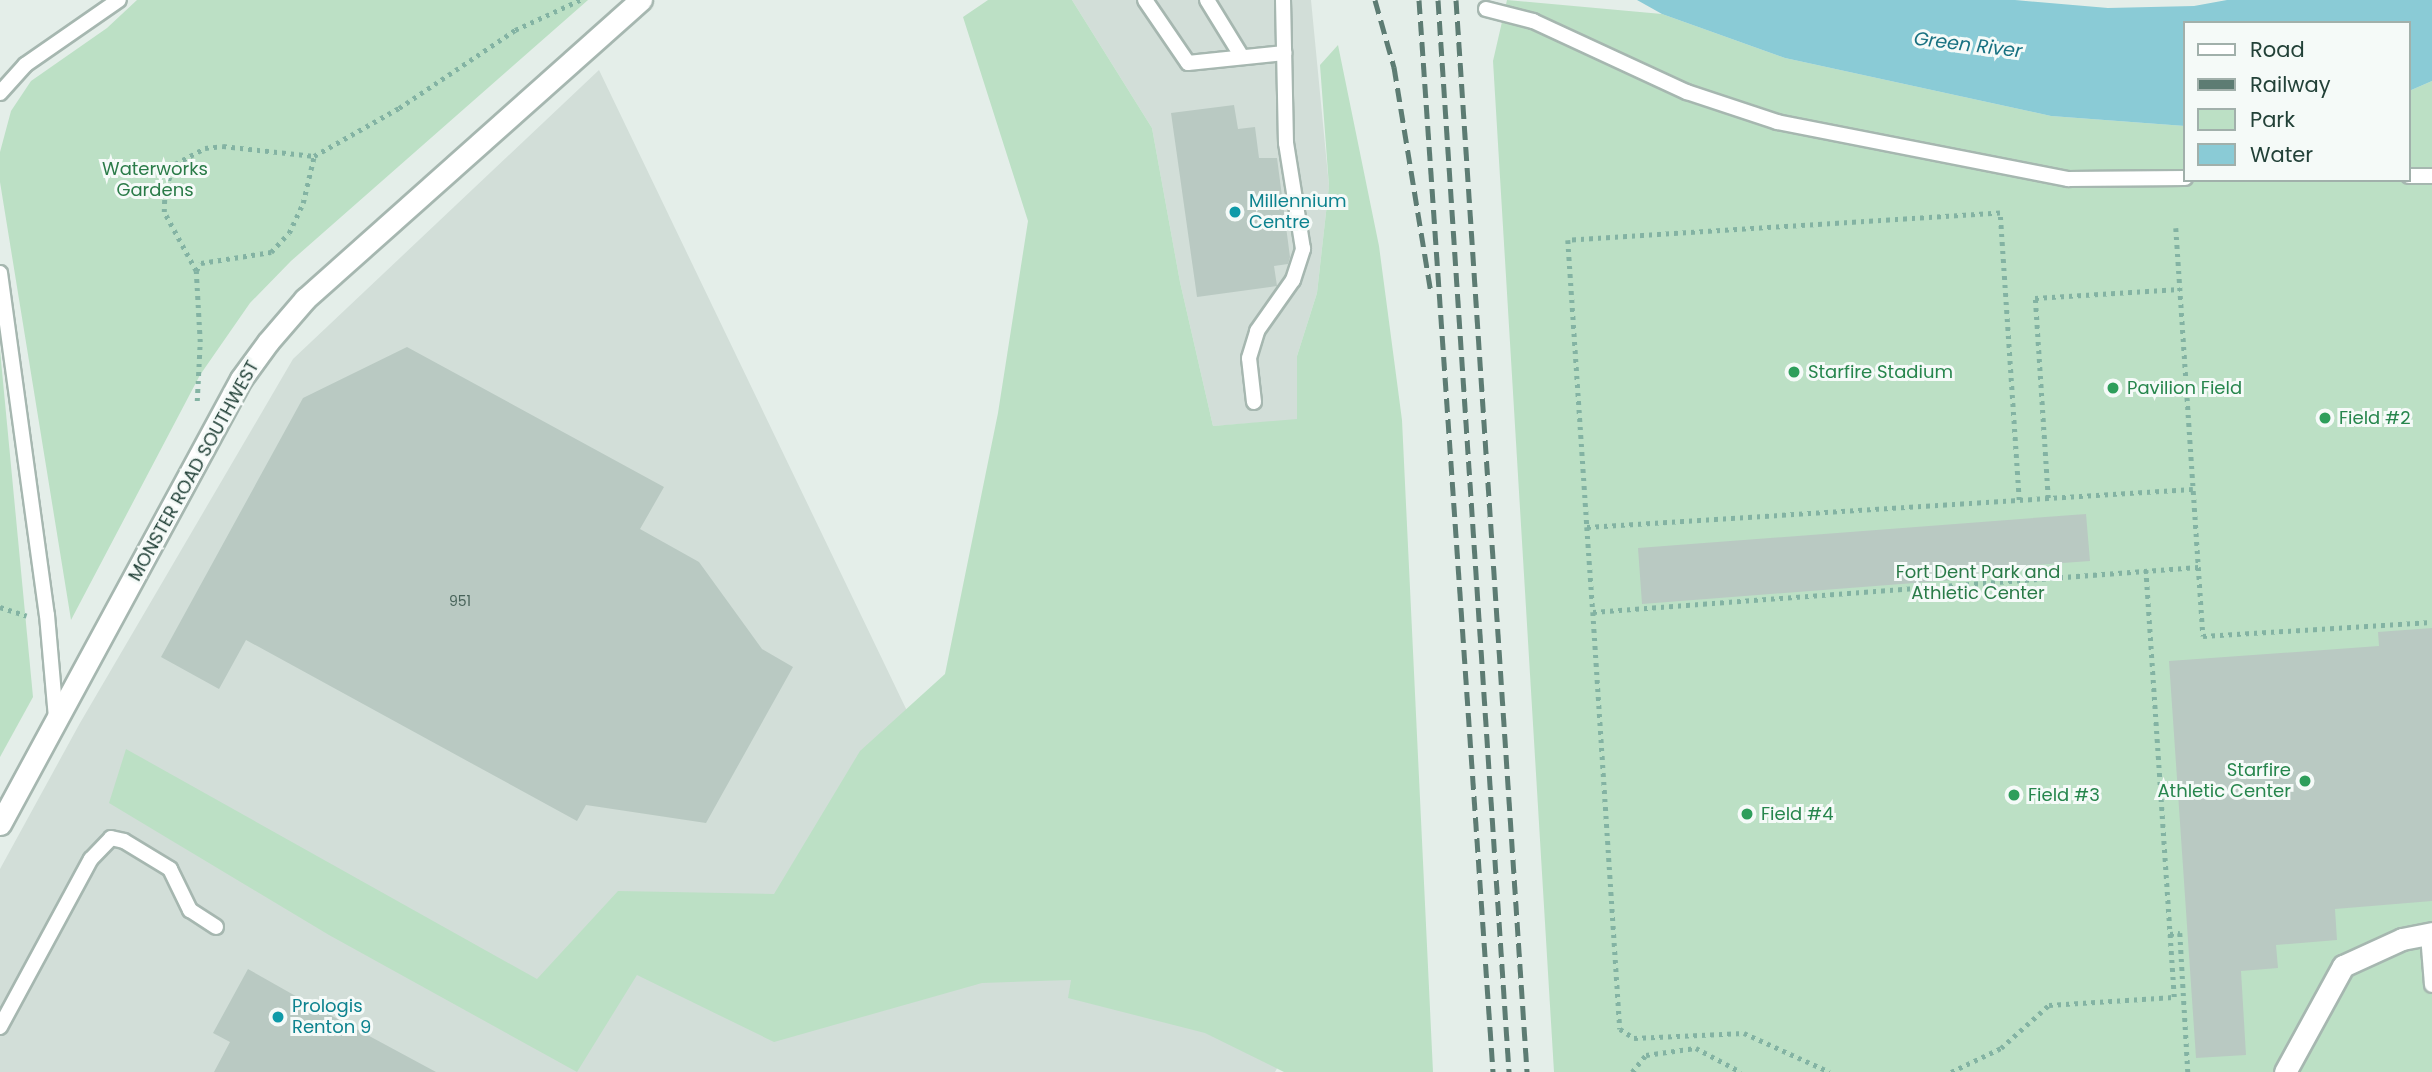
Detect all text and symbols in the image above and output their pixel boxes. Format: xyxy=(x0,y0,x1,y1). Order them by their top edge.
legend xyxy=(2184,21,2411,182)
water label: Green River xyxy=(1913,27,2023,63)
text: Road xyxy=(2250,35,2305,64)
text: Railway xyxy=(2250,70,2331,99)
text: Park xyxy=(2250,105,2295,134)
text: Water xyxy=(2250,140,2313,169)
park label: Waterworks Gardens xyxy=(102,159,208,202)
place label: Millennium Centre xyxy=(1249,191,1346,234)
marker: Millennium Centre xyxy=(1227,204,1243,220)
street label: MONSTER ROAD SOUTHWEST xyxy=(124,357,264,585)
place label: Starfire Stadium xyxy=(1808,361,1953,383)
marker: Starfire Stadium xyxy=(1786,364,1802,380)
place label: Pavilion Field xyxy=(2127,377,2242,399)
marker: Pavilion Field xyxy=(2105,380,2121,396)
place label: Field #2 xyxy=(2339,407,2411,429)
marker: Field #2 xyxy=(2317,410,2333,426)
park label: Fort Dent Park and Athletic Center xyxy=(1896,562,2060,604)
house number: 951 xyxy=(449,593,471,609)
place label: Starfire Athletic Center xyxy=(2157,760,2291,802)
marker: Starfire Athletic Center xyxy=(2297,773,2313,789)
place label: Field #3 xyxy=(2028,784,2100,806)
marker: Field #3 xyxy=(2006,787,2022,803)
place label: Field #4 xyxy=(1761,803,1834,825)
marker: Field #4 xyxy=(1739,806,1755,822)
place label: Prologis Renton 9 xyxy=(292,996,371,1038)
marker: Prologis Renton 9 xyxy=(270,1009,286,1025)

